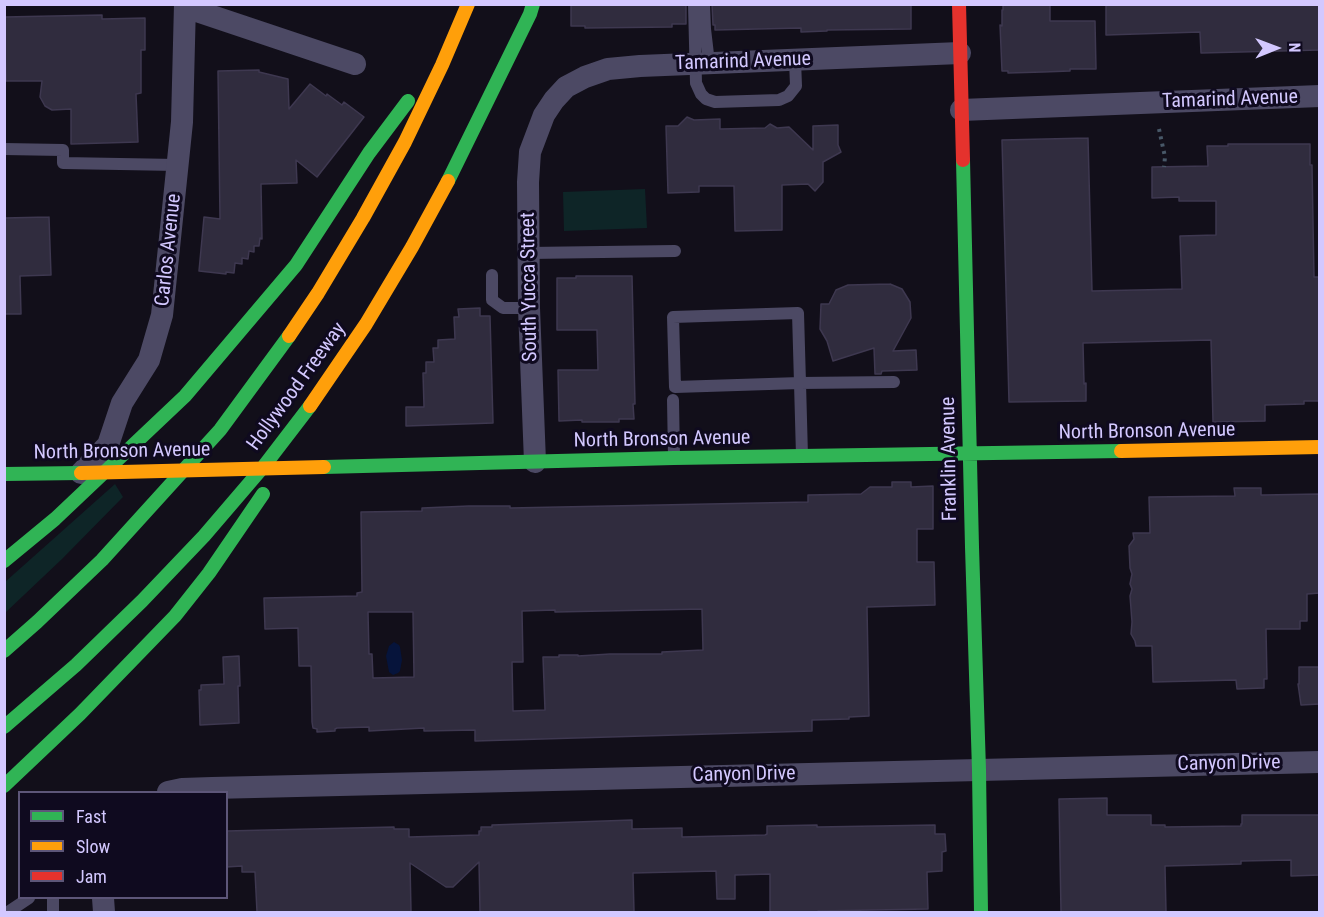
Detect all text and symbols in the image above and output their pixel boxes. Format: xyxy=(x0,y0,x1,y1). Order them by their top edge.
north arrow xyxy=(1246,18,1306,78)
text: N xyxy=(1285,43,1304,53)
street label: Tamarind Avenue xyxy=(675,48,811,76)
street label: Tamarind Avenue xyxy=(1162,86,1298,114)
street label: Carlos Avenue xyxy=(151,193,187,307)
street label: South Yucca Street xyxy=(517,212,543,362)
street label: Hollywood Freeway xyxy=(243,318,351,456)
street label: Franklin Avenue xyxy=(937,397,963,521)
street label: North Bronson Avenue xyxy=(1058,418,1236,446)
street label: North Bronson Avenue xyxy=(573,426,751,454)
street label: North Bronson Avenue xyxy=(33,438,211,466)
street label: Canyon Drive xyxy=(1177,751,1281,777)
street label: Canyon Drive xyxy=(692,762,796,788)
legend xyxy=(18,791,228,899)
text: Fast xyxy=(76,806,107,827)
text: Slow xyxy=(76,836,110,857)
text: Jam xyxy=(76,866,107,887)

